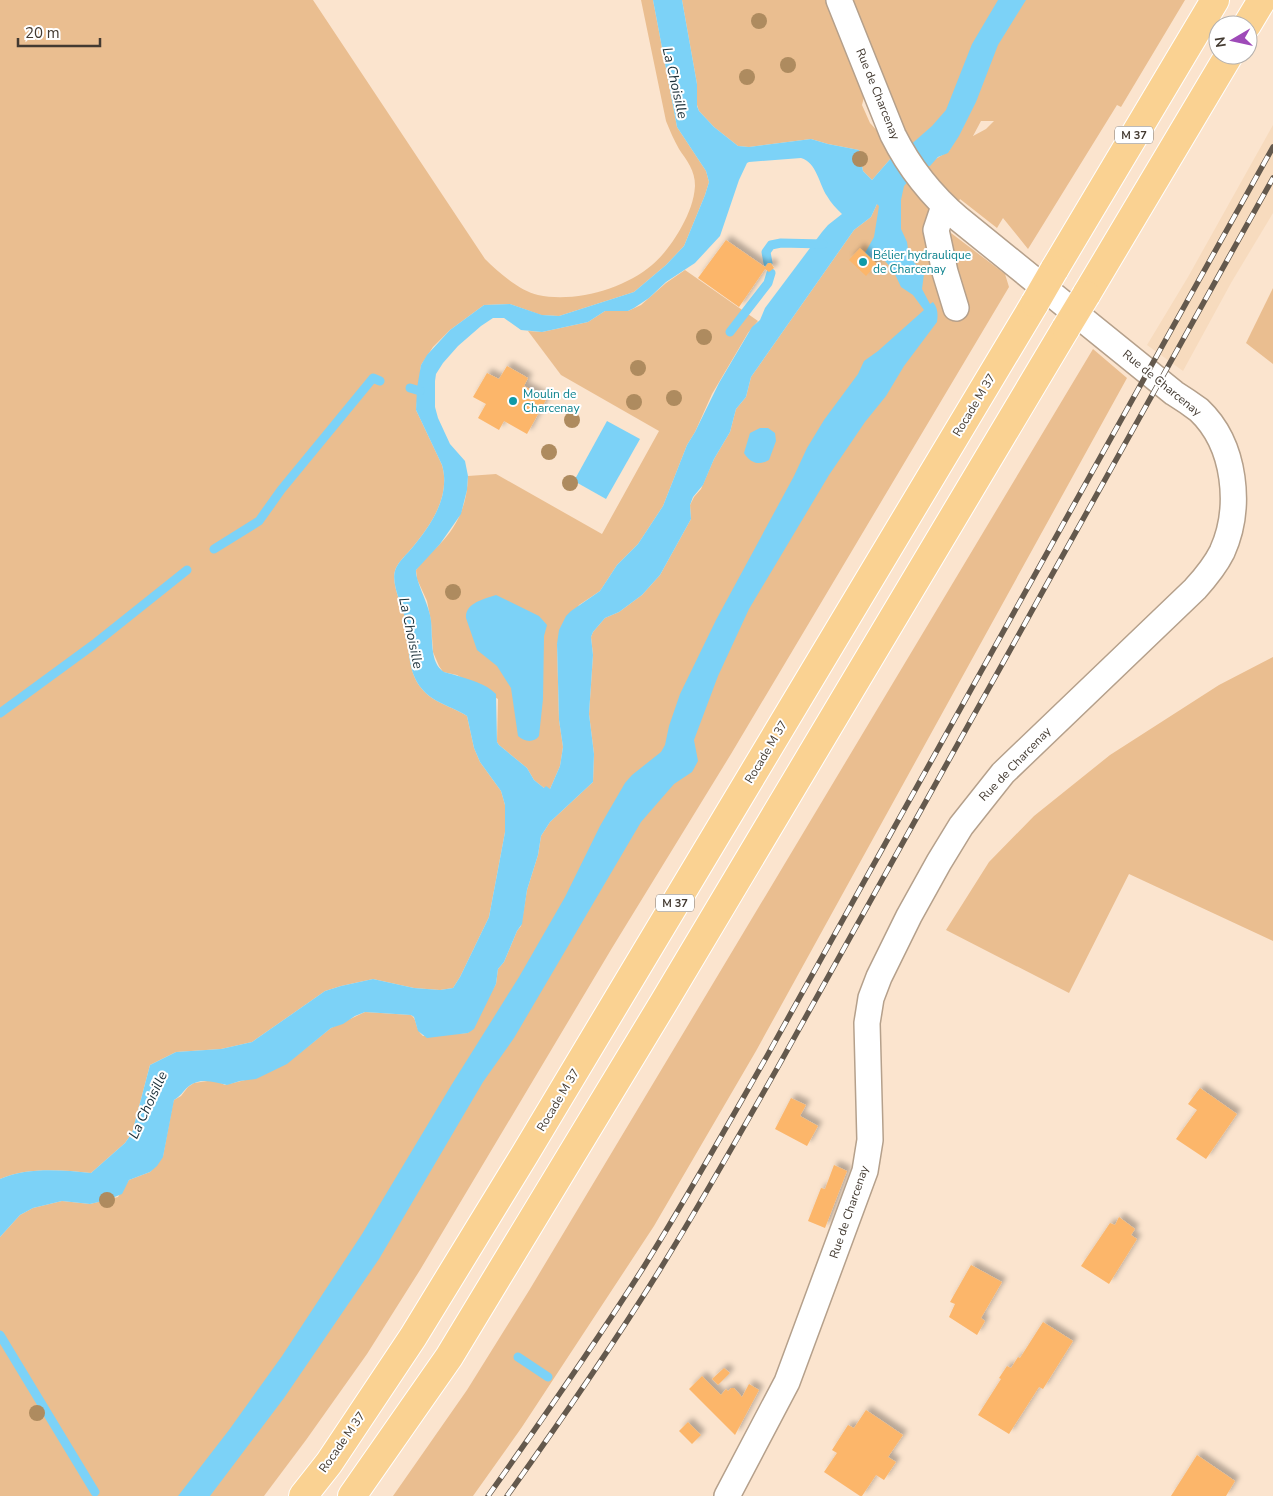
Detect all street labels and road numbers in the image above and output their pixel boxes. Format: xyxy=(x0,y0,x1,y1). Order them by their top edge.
street label: Rue de Charcenay xyxy=(852,46,904,143)
road number: M 37 xyxy=(1115,126,1153,144)
street label: Rue de Charcenay xyxy=(1119,346,1205,420)
street label: Rocade M 37 xyxy=(949,371,999,439)
street label: Rocade M 37 xyxy=(741,718,791,786)
street label: Rue de Charcenay xyxy=(975,723,1055,805)
road number: M 37 xyxy=(656,894,694,911)
street label: Rocade M 37 xyxy=(533,1066,583,1134)
street label: Rue de Charcenay xyxy=(826,1163,873,1261)
street label: Rocade M 37 xyxy=(315,1408,369,1476)

